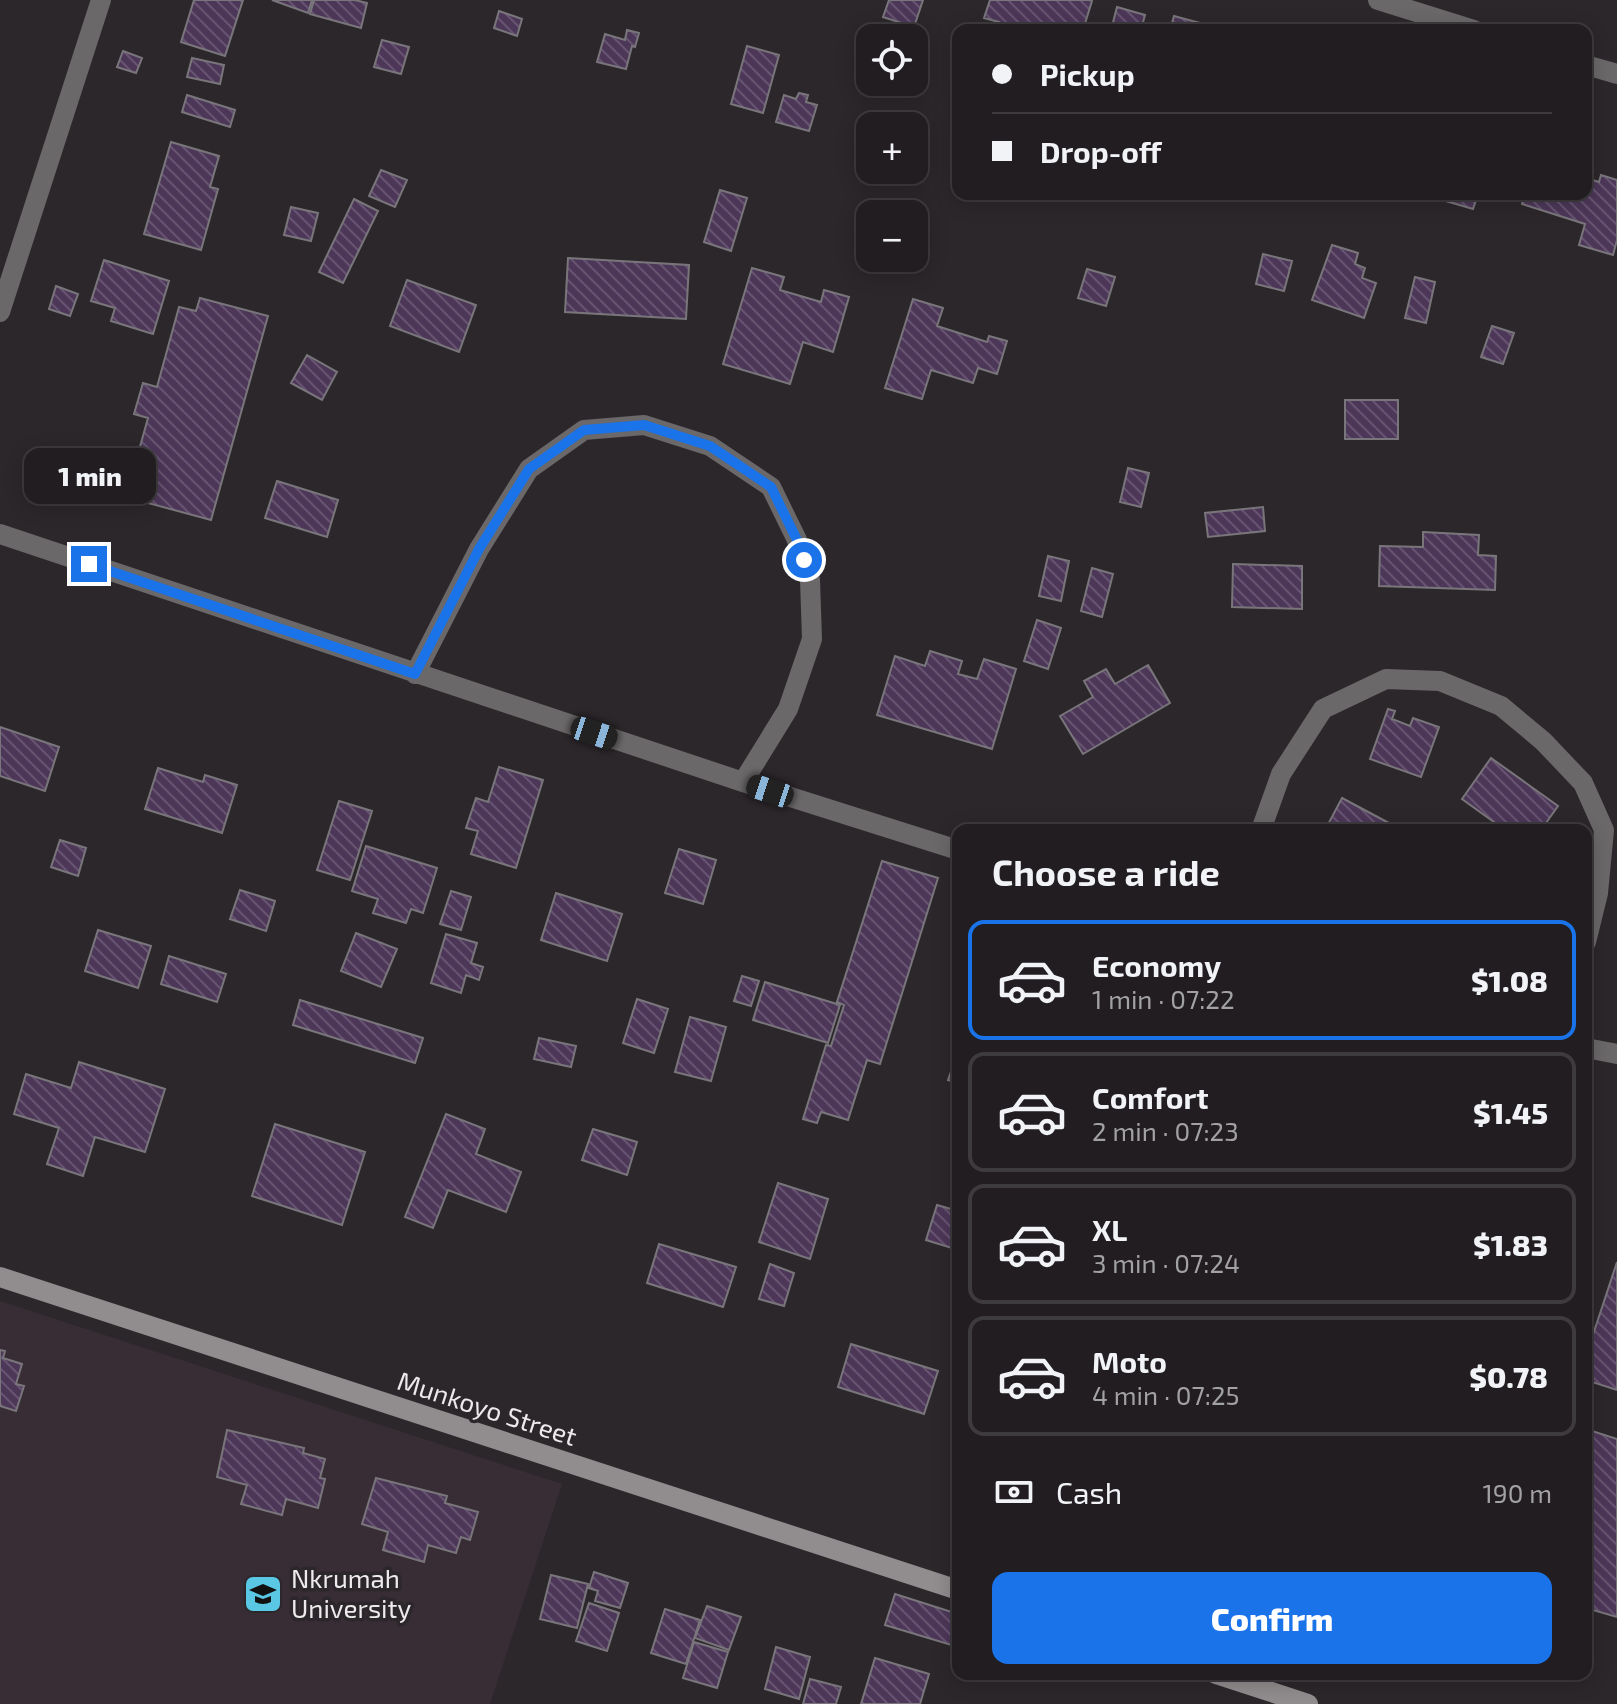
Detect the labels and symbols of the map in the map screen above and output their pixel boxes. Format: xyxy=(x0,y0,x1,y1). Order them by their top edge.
callout: 1 min xyxy=(23,448,155,504)
route start xyxy=(786,542,822,578)
route end xyxy=(71,546,107,582)
car xyxy=(567,714,621,752)
car xyxy=(743,772,797,810)
street label: Munkoyo Street xyxy=(394,1364,581,1451)
place label: Nkrumah University xyxy=(291,1562,411,1623)
school or university icon: Nkrumah University xyxy=(242,1573,284,1615)

